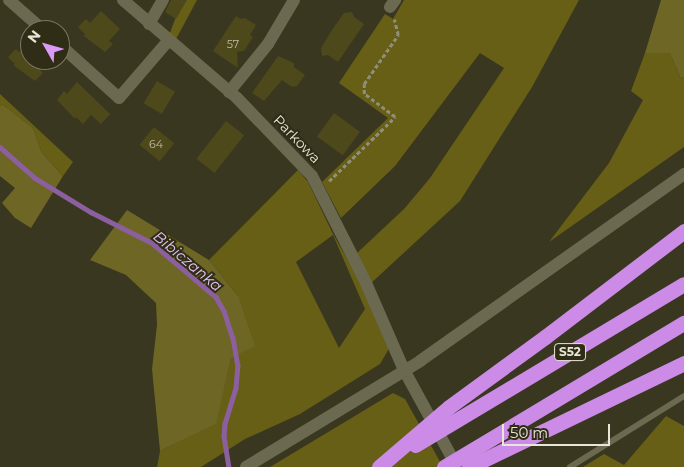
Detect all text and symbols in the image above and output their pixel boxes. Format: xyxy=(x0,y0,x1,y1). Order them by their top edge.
north arrow xyxy=(20,20,70,70)
text: N xyxy=(23,26,45,46)
house number: 57 xyxy=(227,37,239,51)
street label: Parkowa xyxy=(270,111,324,167)
house number: 64 xyxy=(149,137,163,151)
water label: Bibiczanka xyxy=(150,227,226,295)
road number: S52 xyxy=(554,342,586,362)
scale bar xyxy=(504,414,612,446)
text: 50 m xyxy=(510,423,548,442)

